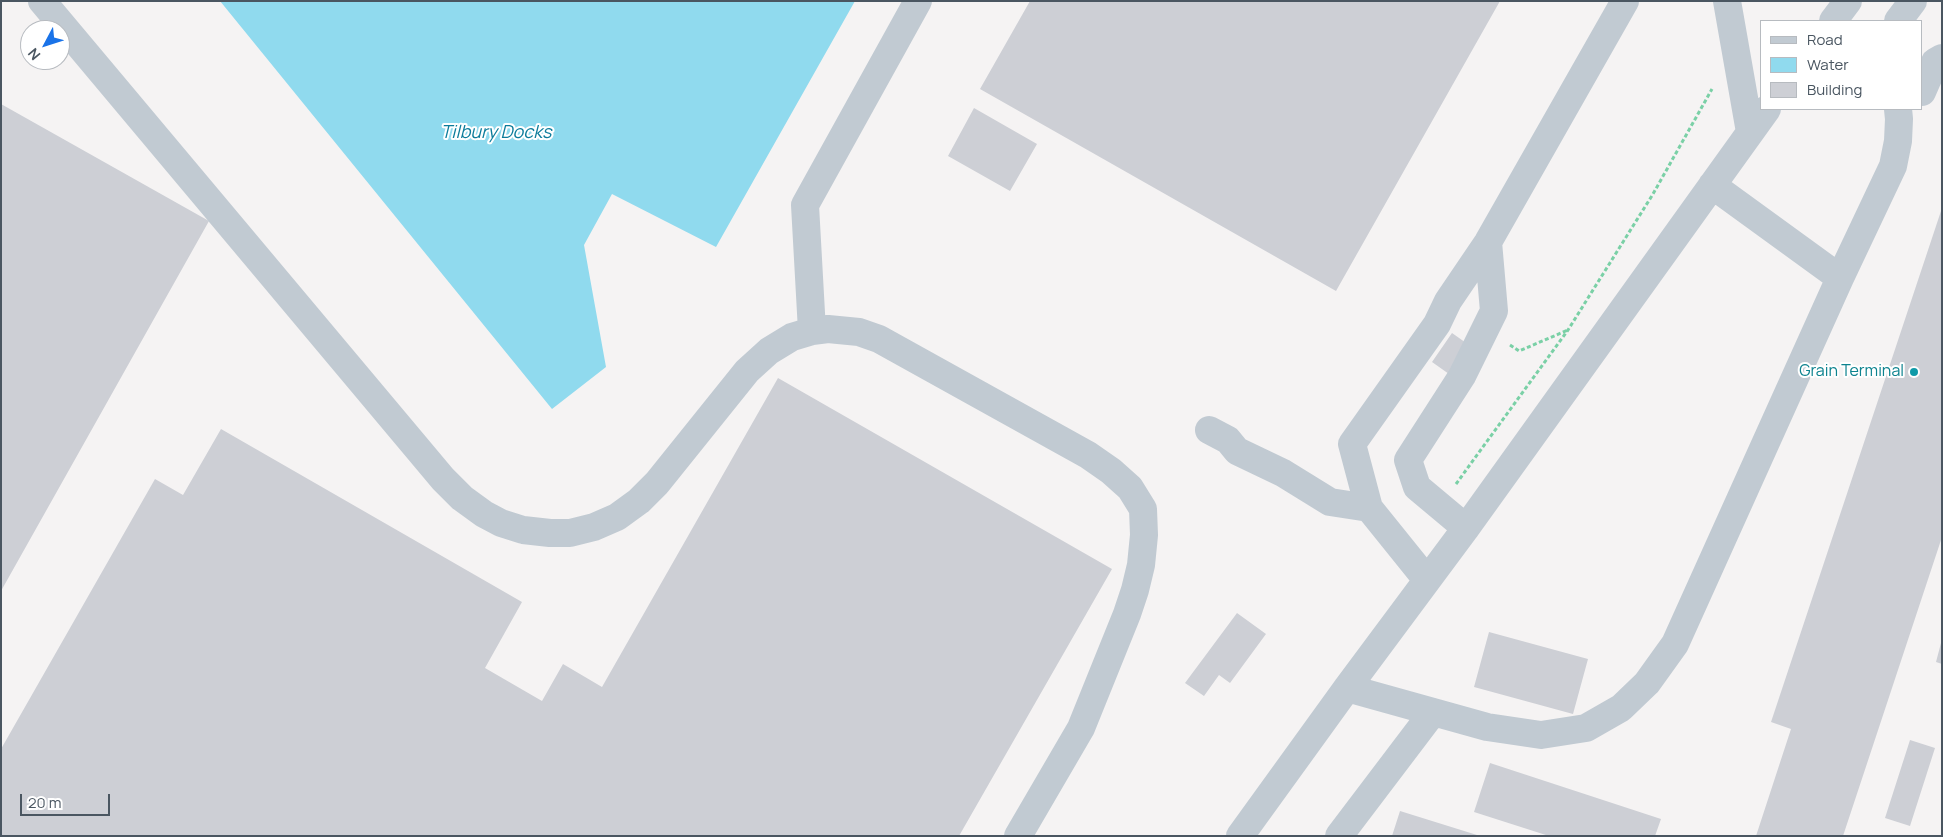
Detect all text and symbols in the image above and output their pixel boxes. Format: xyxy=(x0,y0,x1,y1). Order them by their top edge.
north arrow xyxy=(20,20,70,70)
legend xyxy=(1760,20,1923,110)
text: Road xyxy=(1807,29,1843,50)
text: N xyxy=(23,44,44,64)
text: Water xyxy=(1807,54,1849,75)
text: Building xyxy=(1807,79,1862,100)
water label: Tilbury Docks xyxy=(441,122,551,144)
place label: Grain Terminal xyxy=(1799,362,1904,382)
marker: Grain Terminal xyxy=(1908,366,1920,378)
scale bar xyxy=(22,784,112,816)
text: 20 m xyxy=(28,792,61,813)

